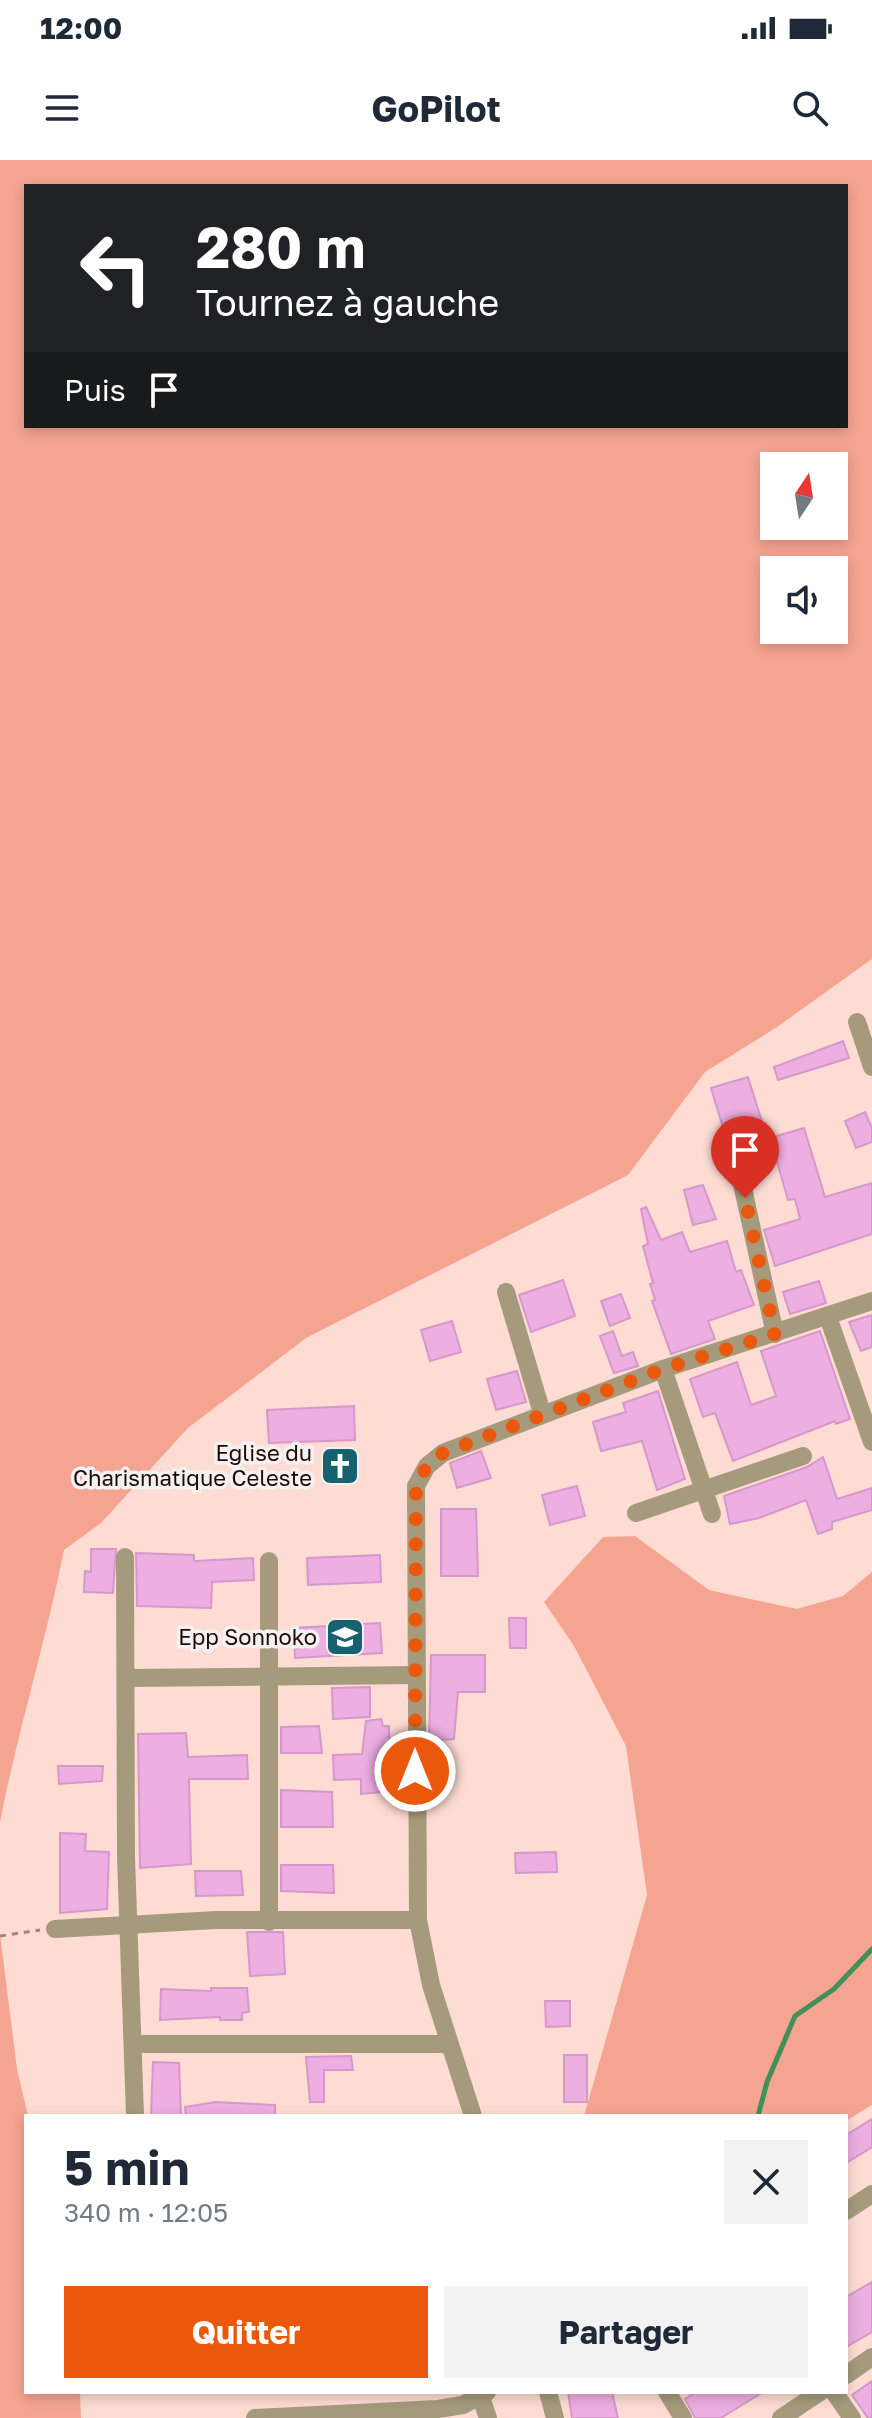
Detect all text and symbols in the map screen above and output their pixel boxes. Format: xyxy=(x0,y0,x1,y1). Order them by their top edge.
text: 12:00 xyxy=(40,10,122,46)
icon: menu xyxy=(40,86,84,130)
icon: search xyxy=(788,86,832,130)
text: GoPilot xyxy=(371,87,501,130)
text: 280 m xyxy=(196,213,365,280)
icon: left xyxy=(64,216,168,320)
text: Tournez à gauche xyxy=(196,281,499,324)
icon: arrive xyxy=(142,368,186,412)
text: Puis xyxy=(64,372,126,408)
north arrow xyxy=(760,452,848,540)
map controls xyxy=(760,452,848,644)
button: sound xyxy=(760,556,848,644)
pin xyxy=(711,1116,779,1198)
icon: arrive xyxy=(723,1128,767,1172)
place label: Eglise du Charismatique Celeste xyxy=(73,1439,312,1491)
church icon: Eglise du Charismatique Celeste xyxy=(319,1445,361,1487)
school or university icon: Epp Sonnoko xyxy=(324,1616,366,1658)
place label: Epp Sonnoko xyxy=(178,1623,317,1650)
position arrow xyxy=(373,1729,457,1813)
text: 5 min xyxy=(64,2138,189,2196)
button: close xyxy=(724,2140,808,2224)
text: 340 m · 12:05 xyxy=(64,2197,228,2228)
button: Quitter xyxy=(64,2286,428,2378)
button: Partager xyxy=(444,2286,808,2378)

